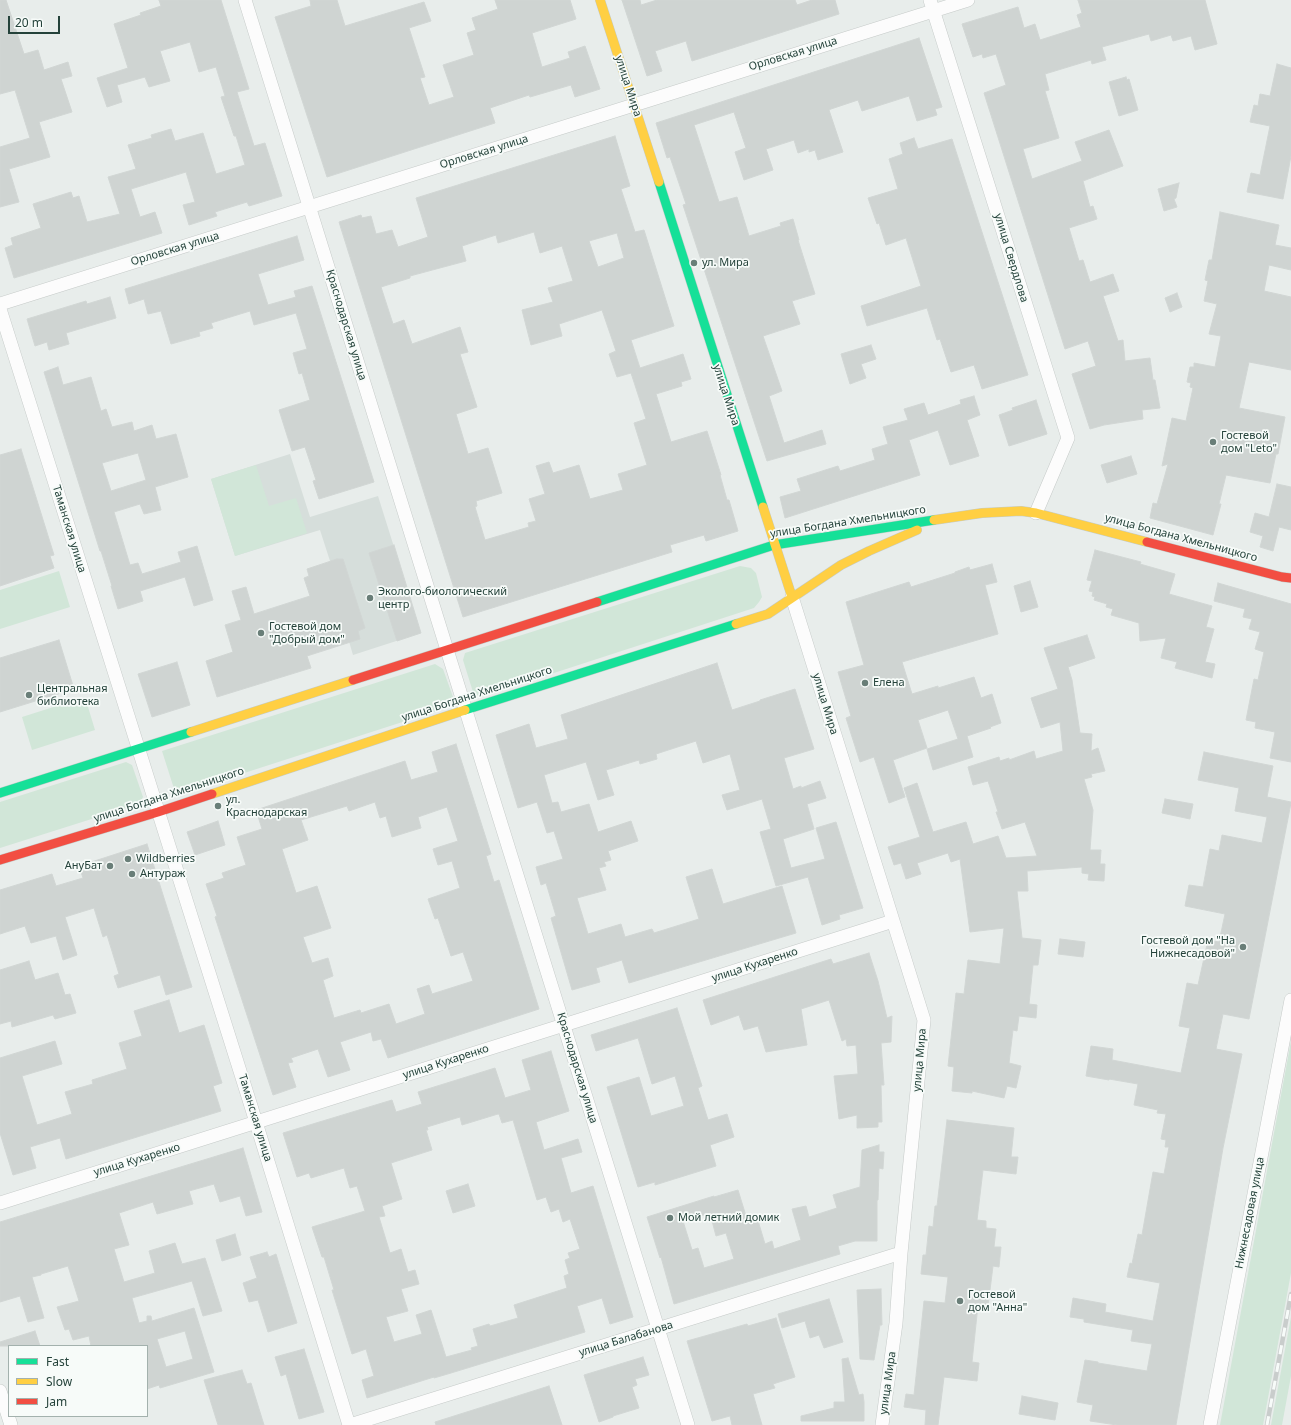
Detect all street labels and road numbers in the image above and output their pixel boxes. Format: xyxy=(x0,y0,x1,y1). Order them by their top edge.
street label: Орловская улица xyxy=(747,34,839,74)
street label: улица Мира xyxy=(612,54,644,118)
street label: Орловская улица xyxy=(438,132,530,172)
street label: улица Свердлова xyxy=(991,212,1031,304)
street label: Орловская улица xyxy=(129,229,221,269)
street label: Краснодарская улица xyxy=(323,268,369,382)
street label: улица Мира xyxy=(710,363,742,427)
street label: Таманская улица xyxy=(49,484,89,574)
street label: улица Богдана Хмельницкого xyxy=(769,503,927,541)
street label: улица Богдана Хмельницкого xyxy=(1103,511,1259,565)
street label: улица Богдана Хмельницкого xyxy=(400,663,554,725)
street label: улица Мира xyxy=(809,672,841,736)
street label: улица Богдана Хмельницкого xyxy=(92,764,246,826)
street label: улица Кухаренко xyxy=(710,945,800,985)
street label: Краснодарская улица xyxy=(554,1011,600,1125)
street label: улица Мира xyxy=(911,1028,929,1092)
street label: улица Кухаренко xyxy=(401,1042,491,1082)
street label: Таманская улица xyxy=(235,1073,275,1163)
street label: улица Кухаренко xyxy=(92,1141,182,1179)
street label: Нижнесадовая улица xyxy=(1233,1156,1267,1270)
street label: улица Балабанова xyxy=(577,1318,675,1360)
street label: улица Мира xyxy=(877,1351,899,1415)

